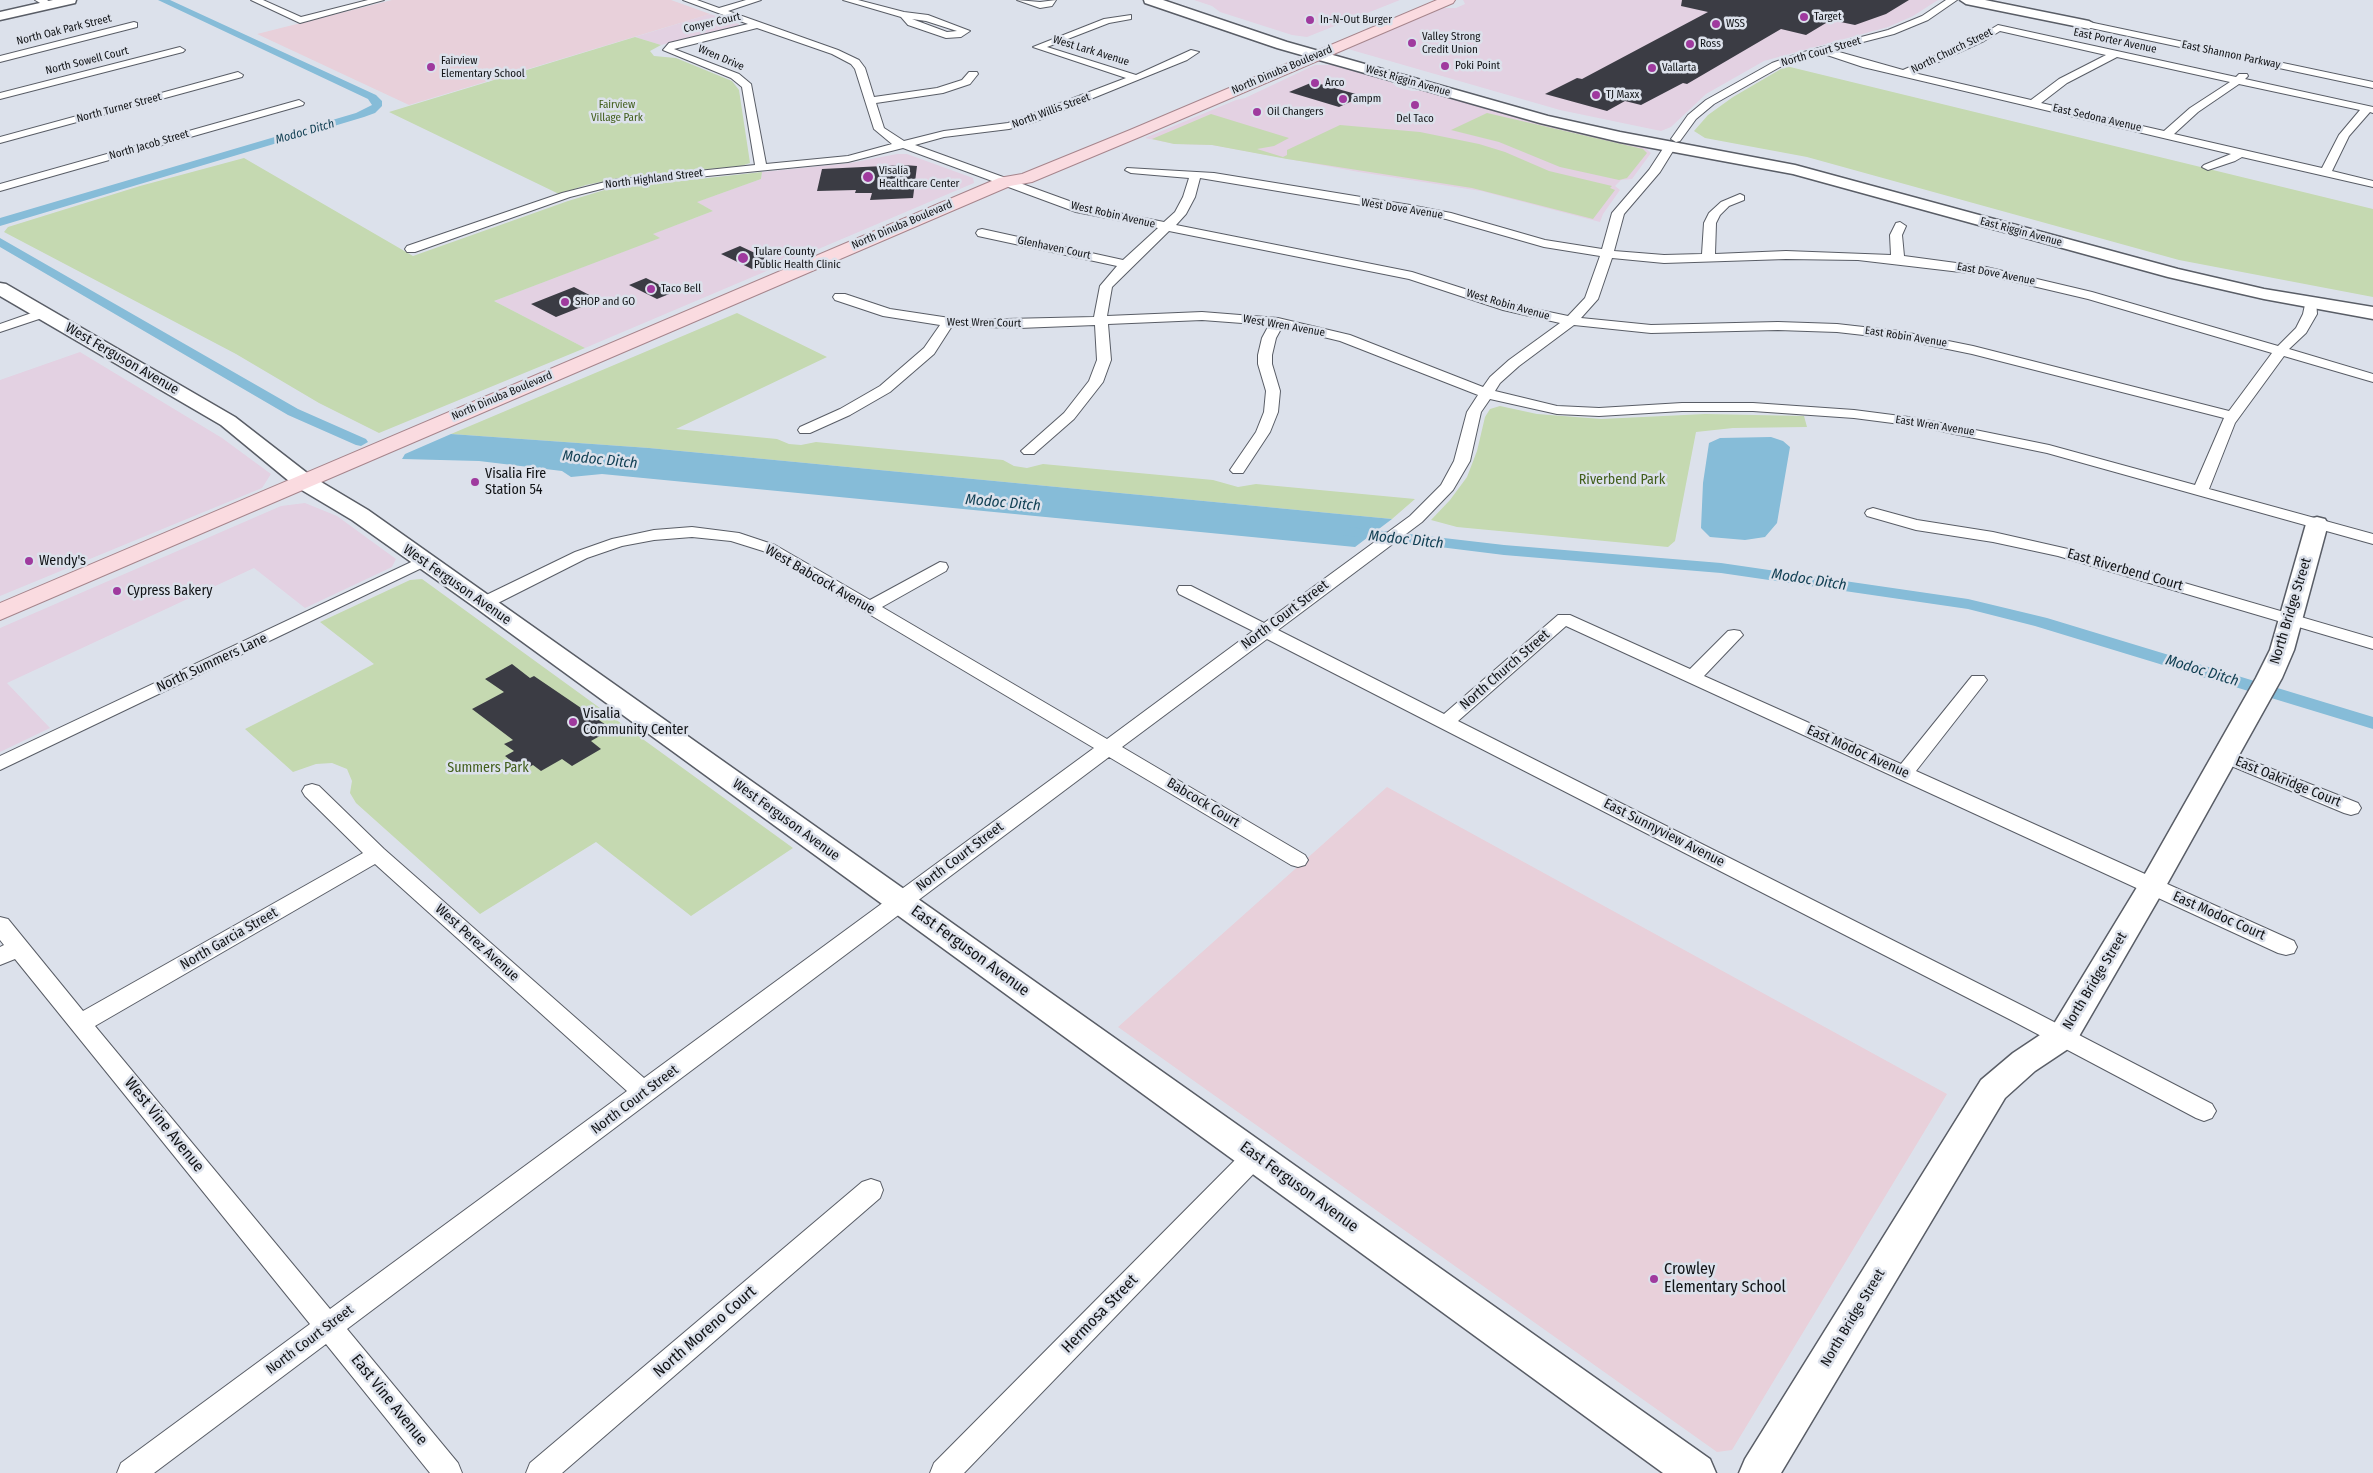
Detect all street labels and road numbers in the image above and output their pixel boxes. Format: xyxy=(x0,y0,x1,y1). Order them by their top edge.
street label: Conyer Court xyxy=(682,10,742,36)
street label: North Oak Park Street xyxy=(15,12,113,48)
street label: North Church Street xyxy=(1909,26,1995,76)
street label: East Porter Avenue xyxy=(2072,26,2158,56)
street label: West Lark Avenue xyxy=(1051,33,1131,69)
street label: North Court Street xyxy=(1780,34,1862,70)
street label: East Shannon Parkway xyxy=(2181,38,2281,72)
street label: Wren Drive xyxy=(696,42,746,74)
street label: North Dinuba Boulevard xyxy=(1230,43,1334,97)
street label: North Sowell Court xyxy=(44,44,130,78)
street label: West Riggin Avenue xyxy=(1364,63,1452,99)
street label: North Turner Street xyxy=(75,90,163,126)
street label: North Willis Street xyxy=(1010,91,1092,131)
street label: East Sedona Avenue xyxy=(2051,101,2143,135)
street label: North Jacob Street xyxy=(108,127,190,163)
street label: North Highland Street xyxy=(604,166,704,192)
street label: West Dove Avenue xyxy=(1360,196,1444,222)
street label: North Dinuba Boulevard xyxy=(850,198,954,252)
street label: West Robin Avenue xyxy=(1070,199,1156,231)
street label: East Riggin Avenue xyxy=(1978,215,2064,249)
street label: Glenhaven Court xyxy=(1016,234,1092,262)
street label: East Dove Avenue xyxy=(1956,260,2036,288)
street label: West Robin Avenue xyxy=(1465,287,1551,323)
street label: West Wren Avenue xyxy=(1242,312,1326,340)
street label: West Wren Court xyxy=(947,316,1021,330)
street label: West Ferguson Avenue xyxy=(62,320,182,398)
street label: East Robin Avenue xyxy=(1864,324,1948,350)
street label: North Dinuba Boulevard xyxy=(450,369,554,423)
street label: East Wren Avenue xyxy=(1895,413,1975,439)
street label: West Ferguson Avenue xyxy=(400,541,514,629)
street label: West Babcock Avenue xyxy=(762,542,878,618)
street label: East Riverbend Court xyxy=(2065,545,2185,595)
street label: North Bridge Street xyxy=(2267,556,2315,666)
street label: North Court Street xyxy=(1238,577,1332,653)
street label: North Church Street xyxy=(1457,627,1553,713)
street label: North Summers Lane xyxy=(154,630,270,696)
street label: East Modoc Avenue xyxy=(1804,722,1912,782)
street label: East Oakridge Court xyxy=(2233,753,2343,811)
street label: Babcock Court xyxy=(1164,775,1242,831)
street label: West Ferguson Avenue xyxy=(729,776,843,864)
street label: East Sunnyview Avenue xyxy=(1601,795,1727,871)
street label: North Court Street xyxy=(913,819,1007,895)
street label: East Modoc Court xyxy=(2170,888,2268,944)
street label: West Perez Avenue xyxy=(432,901,522,985)
street label: East Ferguson Avenue xyxy=(907,902,1033,1000)
street label: North Garcia Street xyxy=(177,904,281,974)
street label: North Bridge Street xyxy=(2059,929,2131,1033)
street label: North Court Street xyxy=(588,1062,682,1138)
street label: West Vine Avenue xyxy=(120,1074,208,1176)
street label: East Ferguson Avenue xyxy=(1236,1138,1362,1236)
street label: North Bridge Street xyxy=(1817,1266,1889,1370)
street label: Hermosa Street xyxy=(1058,1271,1142,1357)
street label: North Moreno Court xyxy=(650,1282,760,1382)
street label: North Court Street xyxy=(263,1302,357,1378)
street label: East Vine Avenue xyxy=(347,1351,431,1449)

